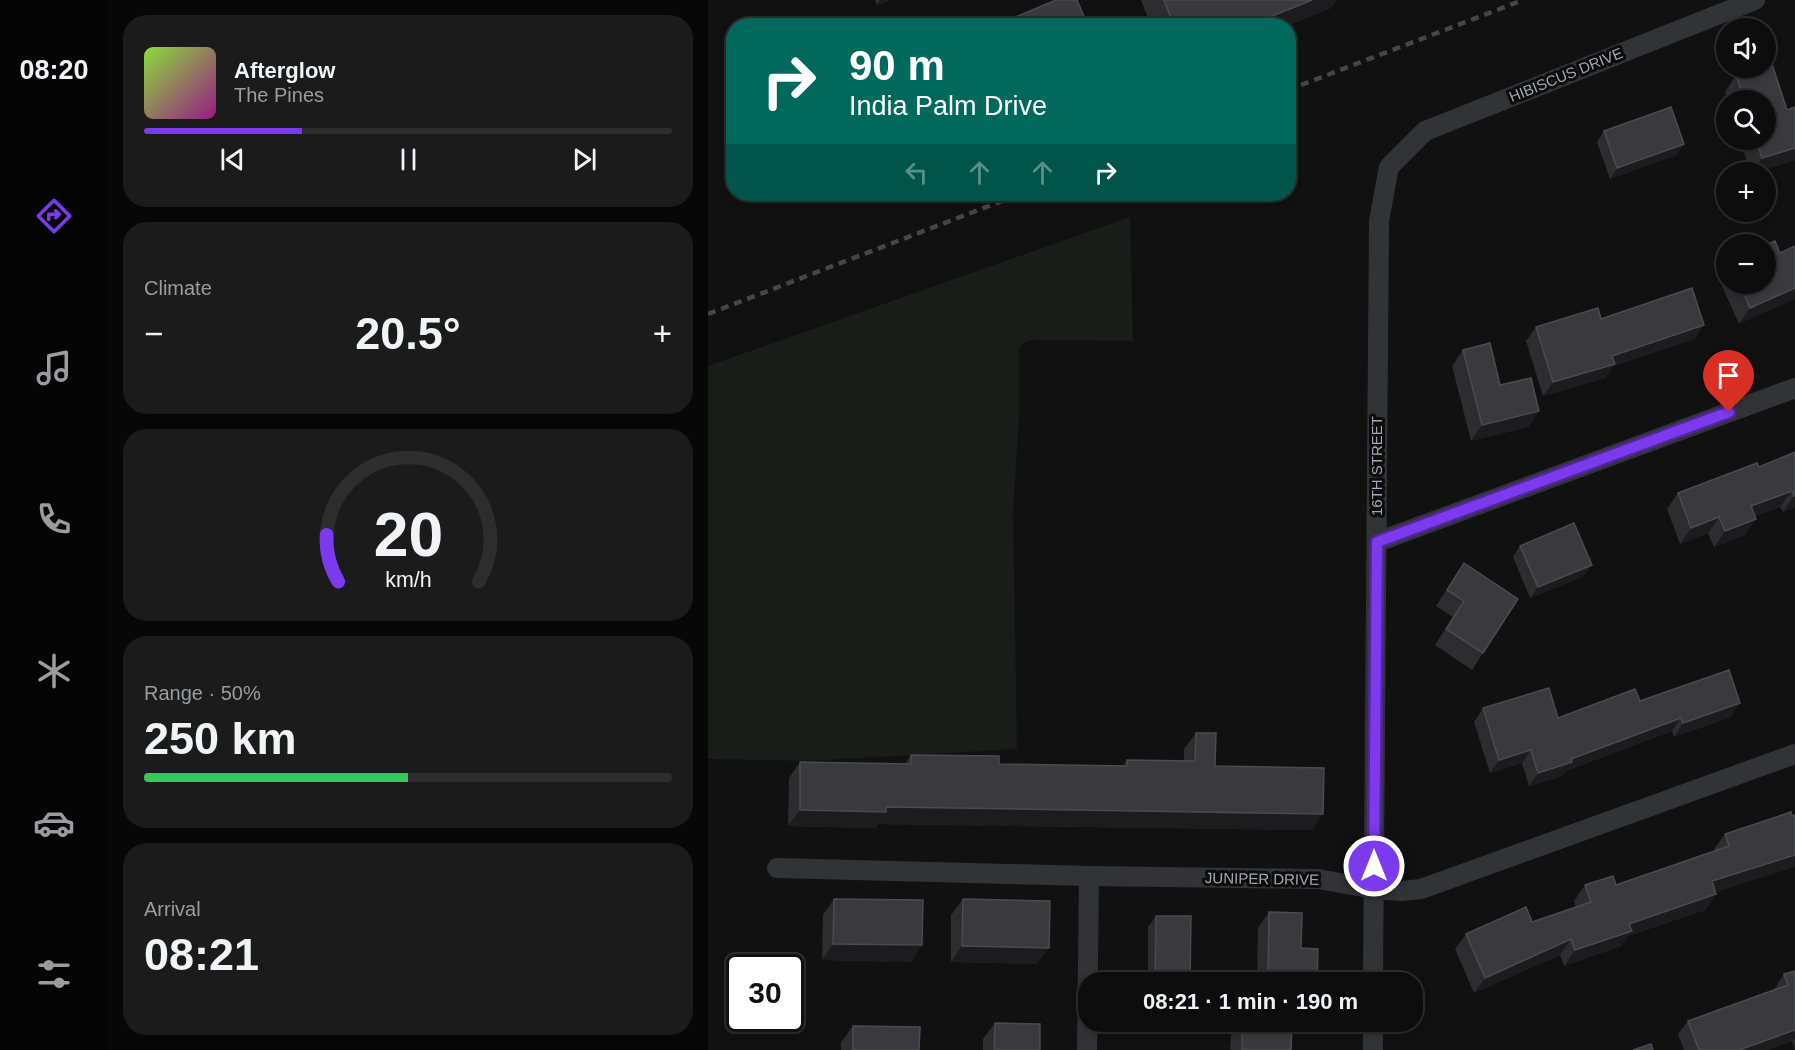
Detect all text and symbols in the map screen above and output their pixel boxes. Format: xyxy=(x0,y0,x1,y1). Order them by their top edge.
map controls xyxy=(1716,18,1776,294)
button: sound xyxy=(1716,18,1776,78)
icon: right xyxy=(750,42,828,120)
text: 90 m xyxy=(849,42,945,89)
street label: HIBISCUS DRIVE xyxy=(1507,44,1625,105)
text: 08:20 xyxy=(19,55,89,85)
text: Afterglow xyxy=(234,58,335,83)
text: The Pines xyxy=(234,84,324,106)
button: search xyxy=(1716,90,1776,150)
text: India Palm Drive xyxy=(849,91,1047,121)
icon: previous xyxy=(216,143,249,176)
icon: pause xyxy=(392,143,425,176)
icon: next xyxy=(568,143,601,176)
icon: left xyxy=(900,156,933,189)
icon: ahead xyxy=(963,156,996,189)
icon: ahead xyxy=(1026,156,1059,189)
icon: right xyxy=(1089,156,1122,189)
button: + xyxy=(1716,162,1776,222)
icon: directions xyxy=(33,195,75,237)
button: − xyxy=(1716,234,1776,294)
text: Climate xyxy=(144,277,212,299)
text: 20.5° xyxy=(355,308,461,359)
text: − xyxy=(144,315,163,352)
text: + xyxy=(653,315,672,352)
icon: music xyxy=(33,347,75,389)
pin xyxy=(1703,350,1754,412)
icon: arrive xyxy=(1712,359,1745,392)
street label: 16TH STREET xyxy=(1368,416,1385,516)
icon: phone xyxy=(33,498,75,540)
text: 20 xyxy=(373,500,443,569)
text: km/h xyxy=(385,568,431,592)
icon: climate xyxy=(33,650,75,692)
text: Range · 50% xyxy=(144,682,261,704)
text: 250 km xyxy=(144,713,297,764)
icon: car xyxy=(33,802,75,844)
position arrow xyxy=(1342,834,1406,898)
street label: JUNIPER DRIVE xyxy=(1205,869,1319,888)
text: Arrival xyxy=(144,898,201,920)
text: 08:21 xyxy=(144,929,259,980)
icon: filters xyxy=(33,953,75,995)
speed limit sign: 30 xyxy=(726,954,804,1032)
text: 08:21 · 1 min · 190 m xyxy=(1143,989,1358,1014)

